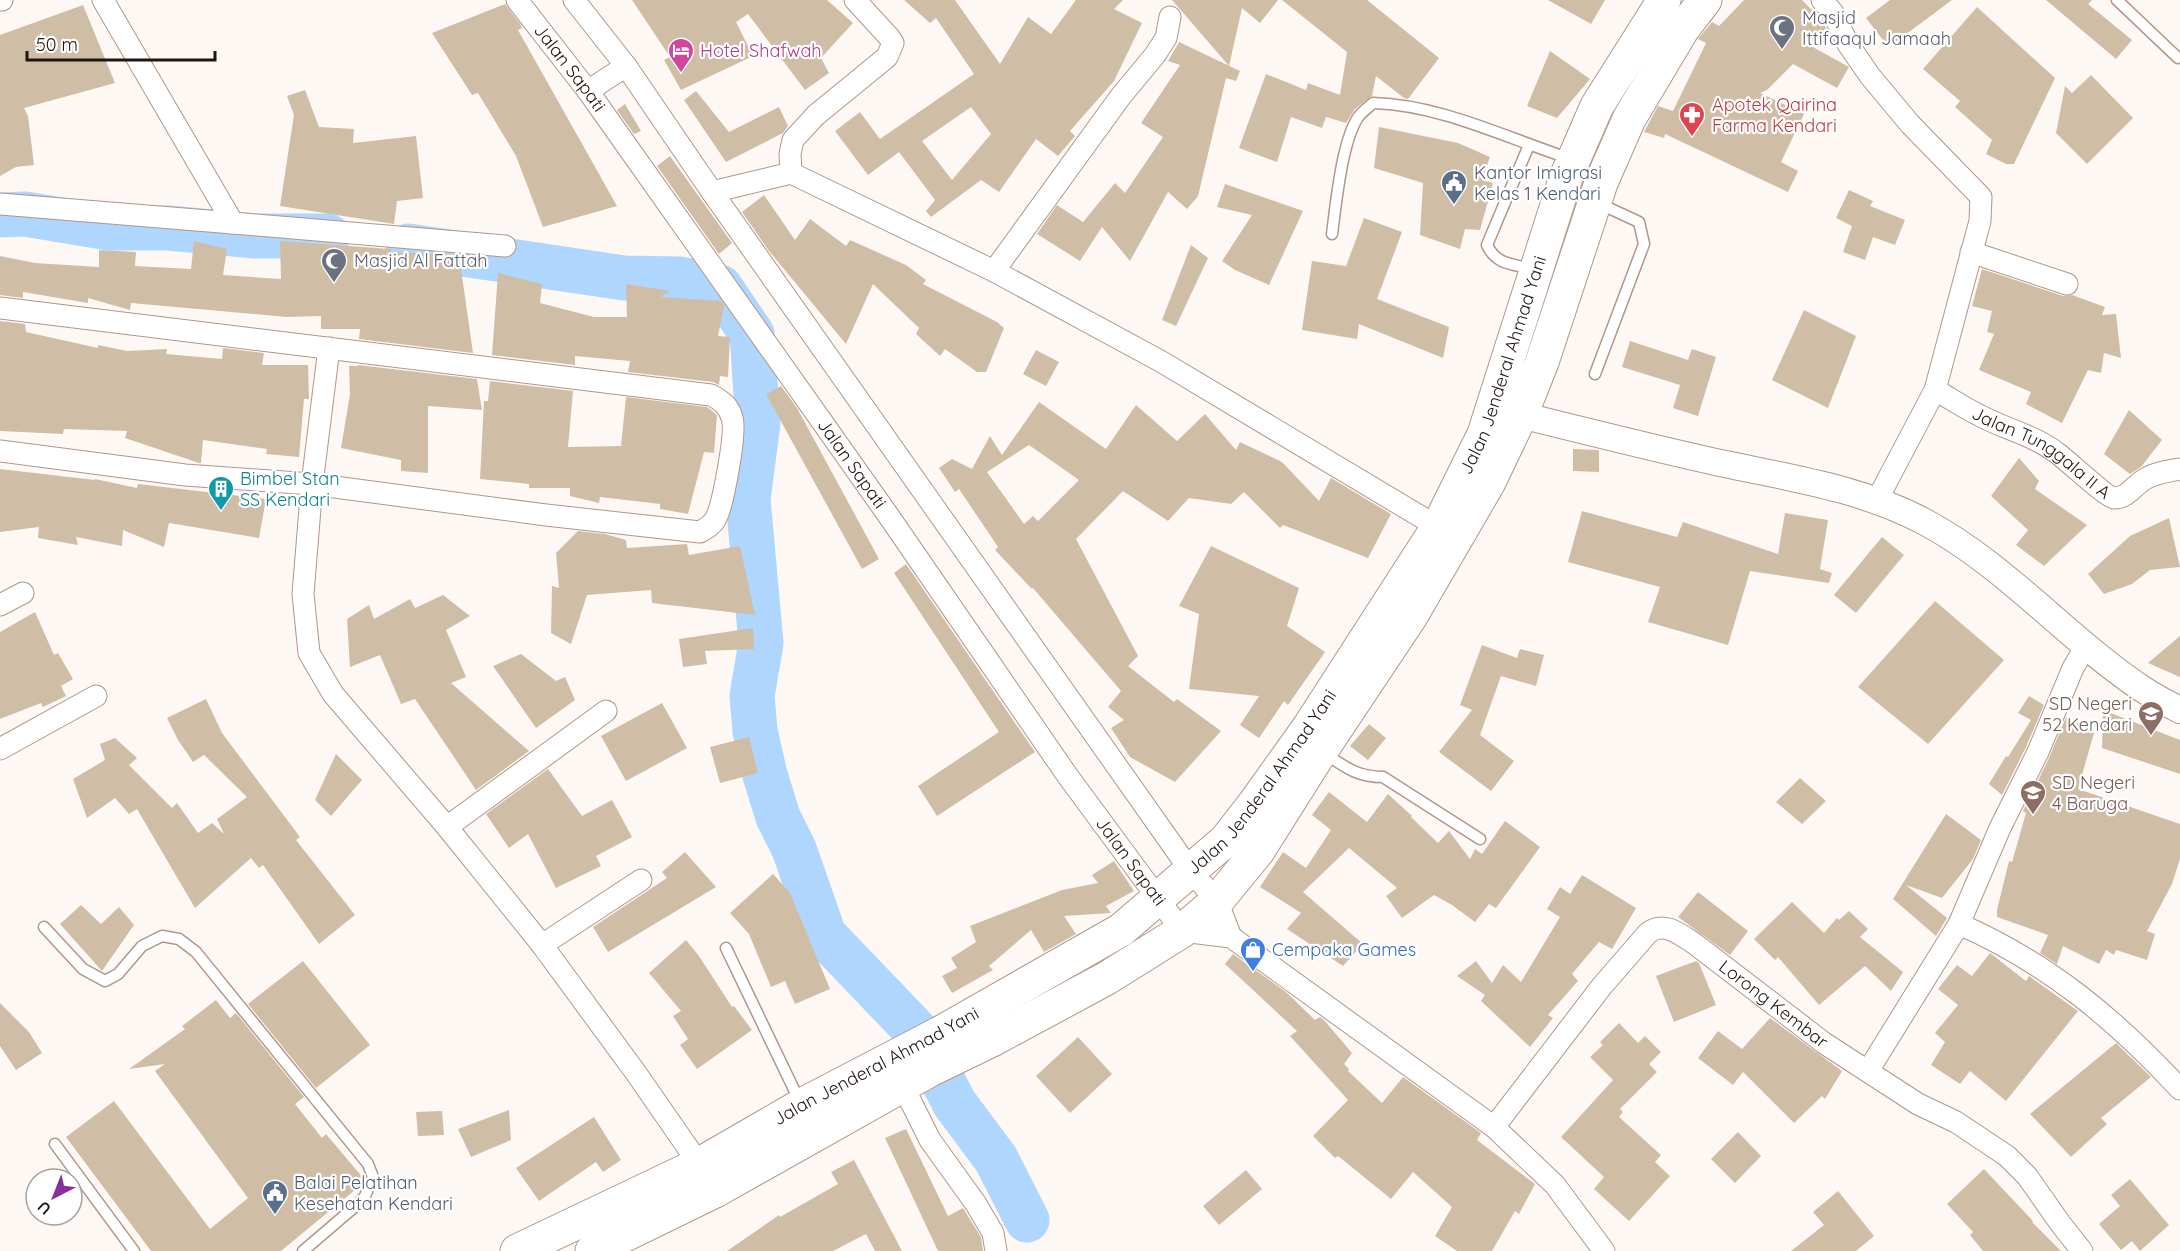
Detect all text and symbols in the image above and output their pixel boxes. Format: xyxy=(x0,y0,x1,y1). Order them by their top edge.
place label: Masjid Ittifaaqul Jamaah xyxy=(1802,6,1951,50)
mosque icon: Masjid Ittifaaqul Jamaah xyxy=(1767,13,1797,51)
street label: Jalan Sapati xyxy=(529,19,611,116)
scale bar xyxy=(27,24,214,62)
text: 50 m xyxy=(36,33,78,56)
hotel icon: Hotel Shafwah xyxy=(666,36,696,74)
place label: Hotel Shafwah xyxy=(700,39,822,62)
place label: Apotek Qairina Farma Kendari xyxy=(1712,93,1837,137)
pharmacy icon: Apotek Qairina Farma Kendari xyxy=(1677,100,1707,138)
place label: Kantor Imigrasi Kelas 1 Kendari xyxy=(1474,161,1602,205)
public building icon: Kantor Imigrasi Kelas 1 Kendari xyxy=(1439,168,1469,206)
mosque icon: Masjid Al Fattah xyxy=(319,246,349,284)
place label: Masjid Al Fattah xyxy=(354,249,488,272)
street label: Jalan Jenderal Ahmad Yani xyxy=(1454,253,1551,478)
street label: Jalan Tunggala II A xyxy=(1968,401,2116,504)
street label: Jalan Sapati xyxy=(813,414,892,513)
place label: Bimbel Stan SS Kendari xyxy=(240,467,340,511)
building icon: Bimbel Stan SS Kendari xyxy=(206,474,236,512)
street label: Jalan Jenderal Ahmad Yani xyxy=(1182,685,1341,879)
place label: SD Negeri 52 Kendari xyxy=(2042,692,2132,736)
school or university icon: SD Negeri 52 Kendari xyxy=(2136,699,2166,737)
place label: SD Negeri 4 Baruga xyxy=(2052,771,2135,815)
school or university icon: SD Negeri 4 Baruga xyxy=(2018,778,2048,816)
street label: Jalan Sapati xyxy=(1091,812,1171,910)
shop icon: Cempaka Games xyxy=(1238,935,1268,973)
place label: Cempaka Games xyxy=(1272,938,1416,961)
street label: Lorong Kembar xyxy=(1715,955,1833,1053)
street label: Jalan Jenderal Ahmad Yani xyxy=(769,1001,983,1130)
north arrow xyxy=(24,1167,84,1227)
place label: Balai Pelatihan Kesehatan Kendari xyxy=(294,1171,453,1215)
public building icon: Balai Pelatihan Kesehatan Kendari xyxy=(260,1178,290,1216)
text: U xyxy=(33,1197,55,1219)

